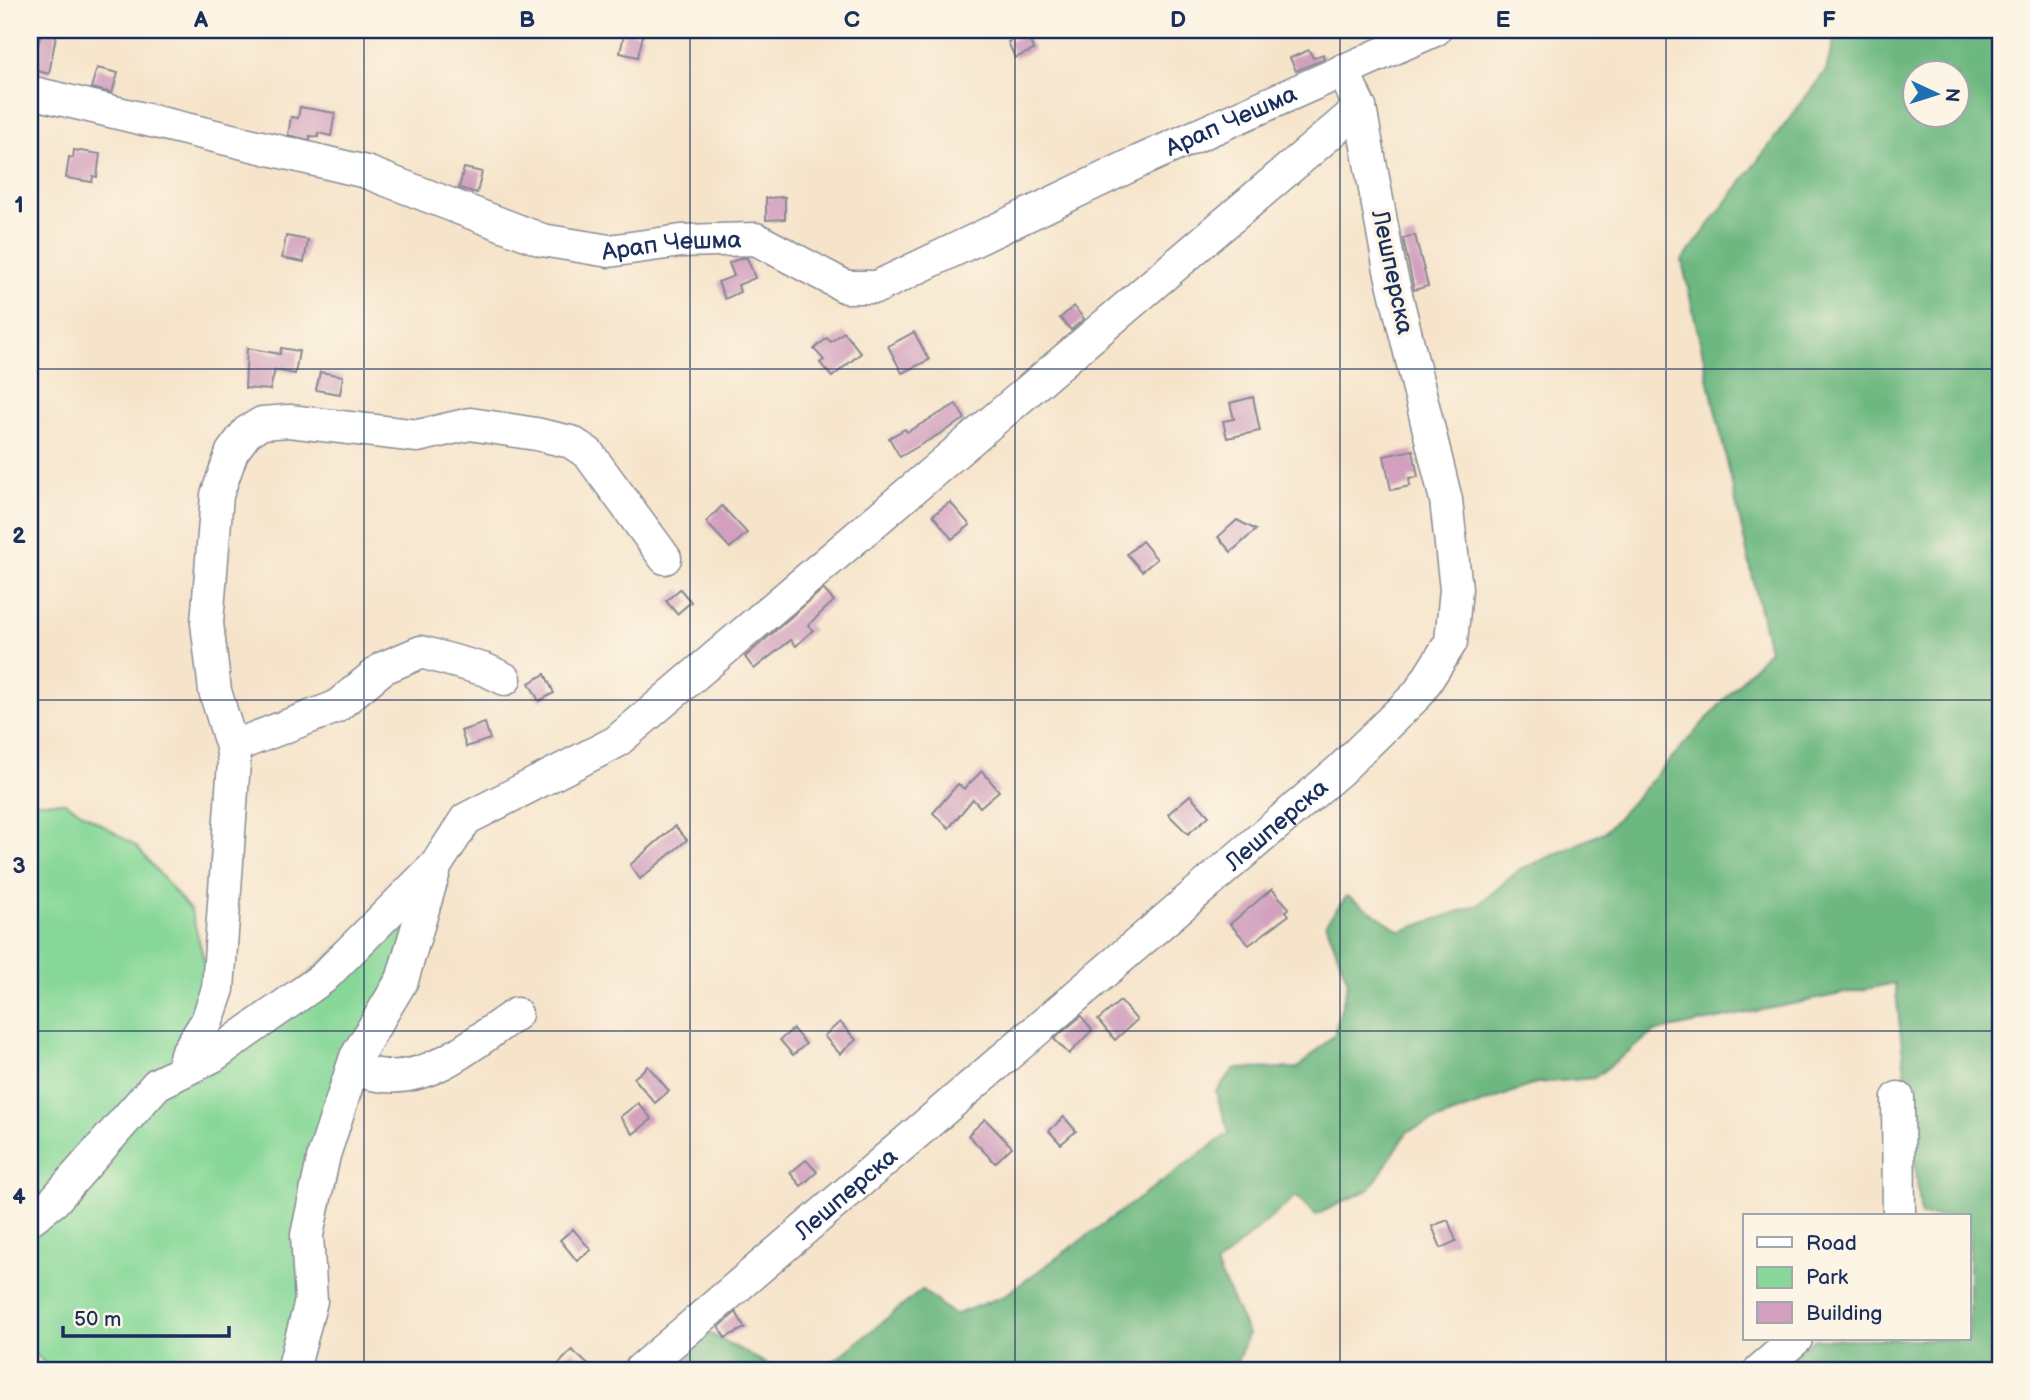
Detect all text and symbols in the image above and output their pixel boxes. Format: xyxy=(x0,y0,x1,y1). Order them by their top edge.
text: A xyxy=(193,6,209,34)
text: B xyxy=(519,6,535,34)
text: C xyxy=(844,6,860,34)
text: D xyxy=(1170,6,1186,34)
text: E xyxy=(1496,6,1511,34)
text: F xyxy=(1822,6,1836,34)
north arrow xyxy=(1900,60,1970,130)
street label: Арап Чешма xyxy=(1160,79,1301,163)
text: N xyxy=(1939,87,1963,103)
text: 1 xyxy=(14,191,24,219)
street label: Лешперска xyxy=(1365,206,1420,337)
street label: Арап Чешма xyxy=(599,225,742,267)
text: 2 xyxy=(12,522,26,550)
street label: Лешперска xyxy=(1218,773,1334,878)
text: 3 xyxy=(12,852,26,880)
street label: Лешперска xyxy=(788,1142,903,1247)
text: 4 xyxy=(12,1183,26,1211)
legend xyxy=(1743,1214,1970,1340)
text: Road xyxy=(1806,1231,1857,1256)
text: Park xyxy=(1806,1265,1849,1290)
scale bar xyxy=(63,1295,229,1339)
text: Building xyxy=(1806,1301,1882,1326)
text: 50 m xyxy=(74,1307,121,1332)

